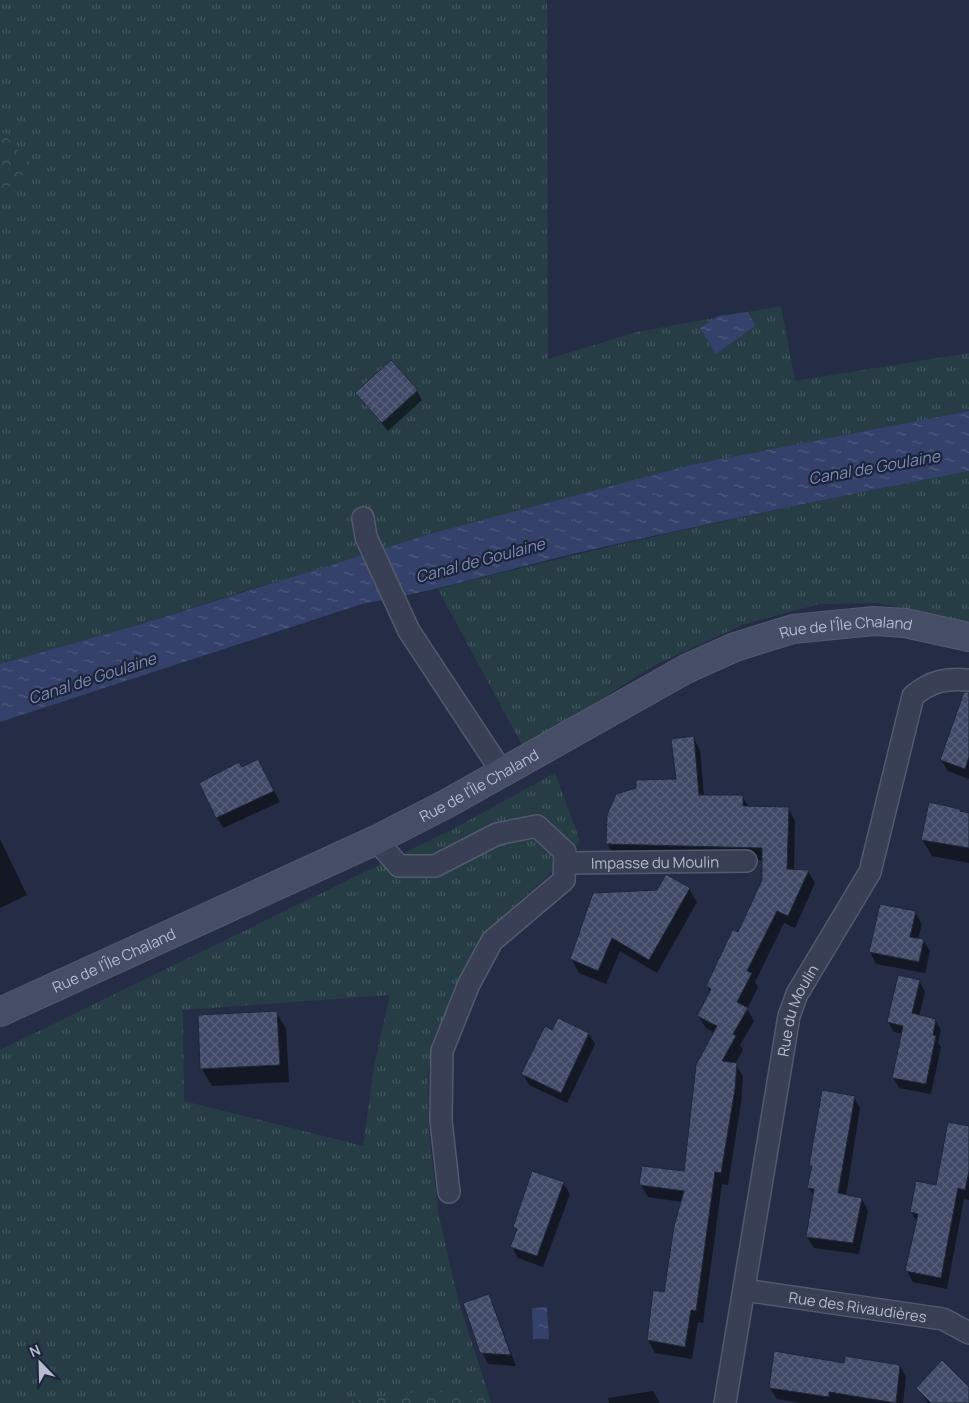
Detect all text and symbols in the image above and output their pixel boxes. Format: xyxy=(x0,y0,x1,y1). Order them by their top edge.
water label: Canal de Goulaine xyxy=(807,444,943,489)
water label: Canal de Goulaine xyxy=(413,532,549,588)
street label: Rue de l'Île Chaland xyxy=(777,611,914,643)
water label: Canal de Goulaine xyxy=(25,646,160,709)
street label: Rue de l'Île Chaland xyxy=(415,744,542,827)
street label: Impasse du Moulin xyxy=(591,851,719,873)
street label: Rue de l'Île Chaland xyxy=(49,923,179,997)
street label: Rue du Moulin xyxy=(772,960,823,1058)
street label: Rue des Rivaudières xyxy=(787,1286,928,1327)
north arrow xyxy=(15,1338,65,1388)
text: N xyxy=(26,1340,43,1361)

